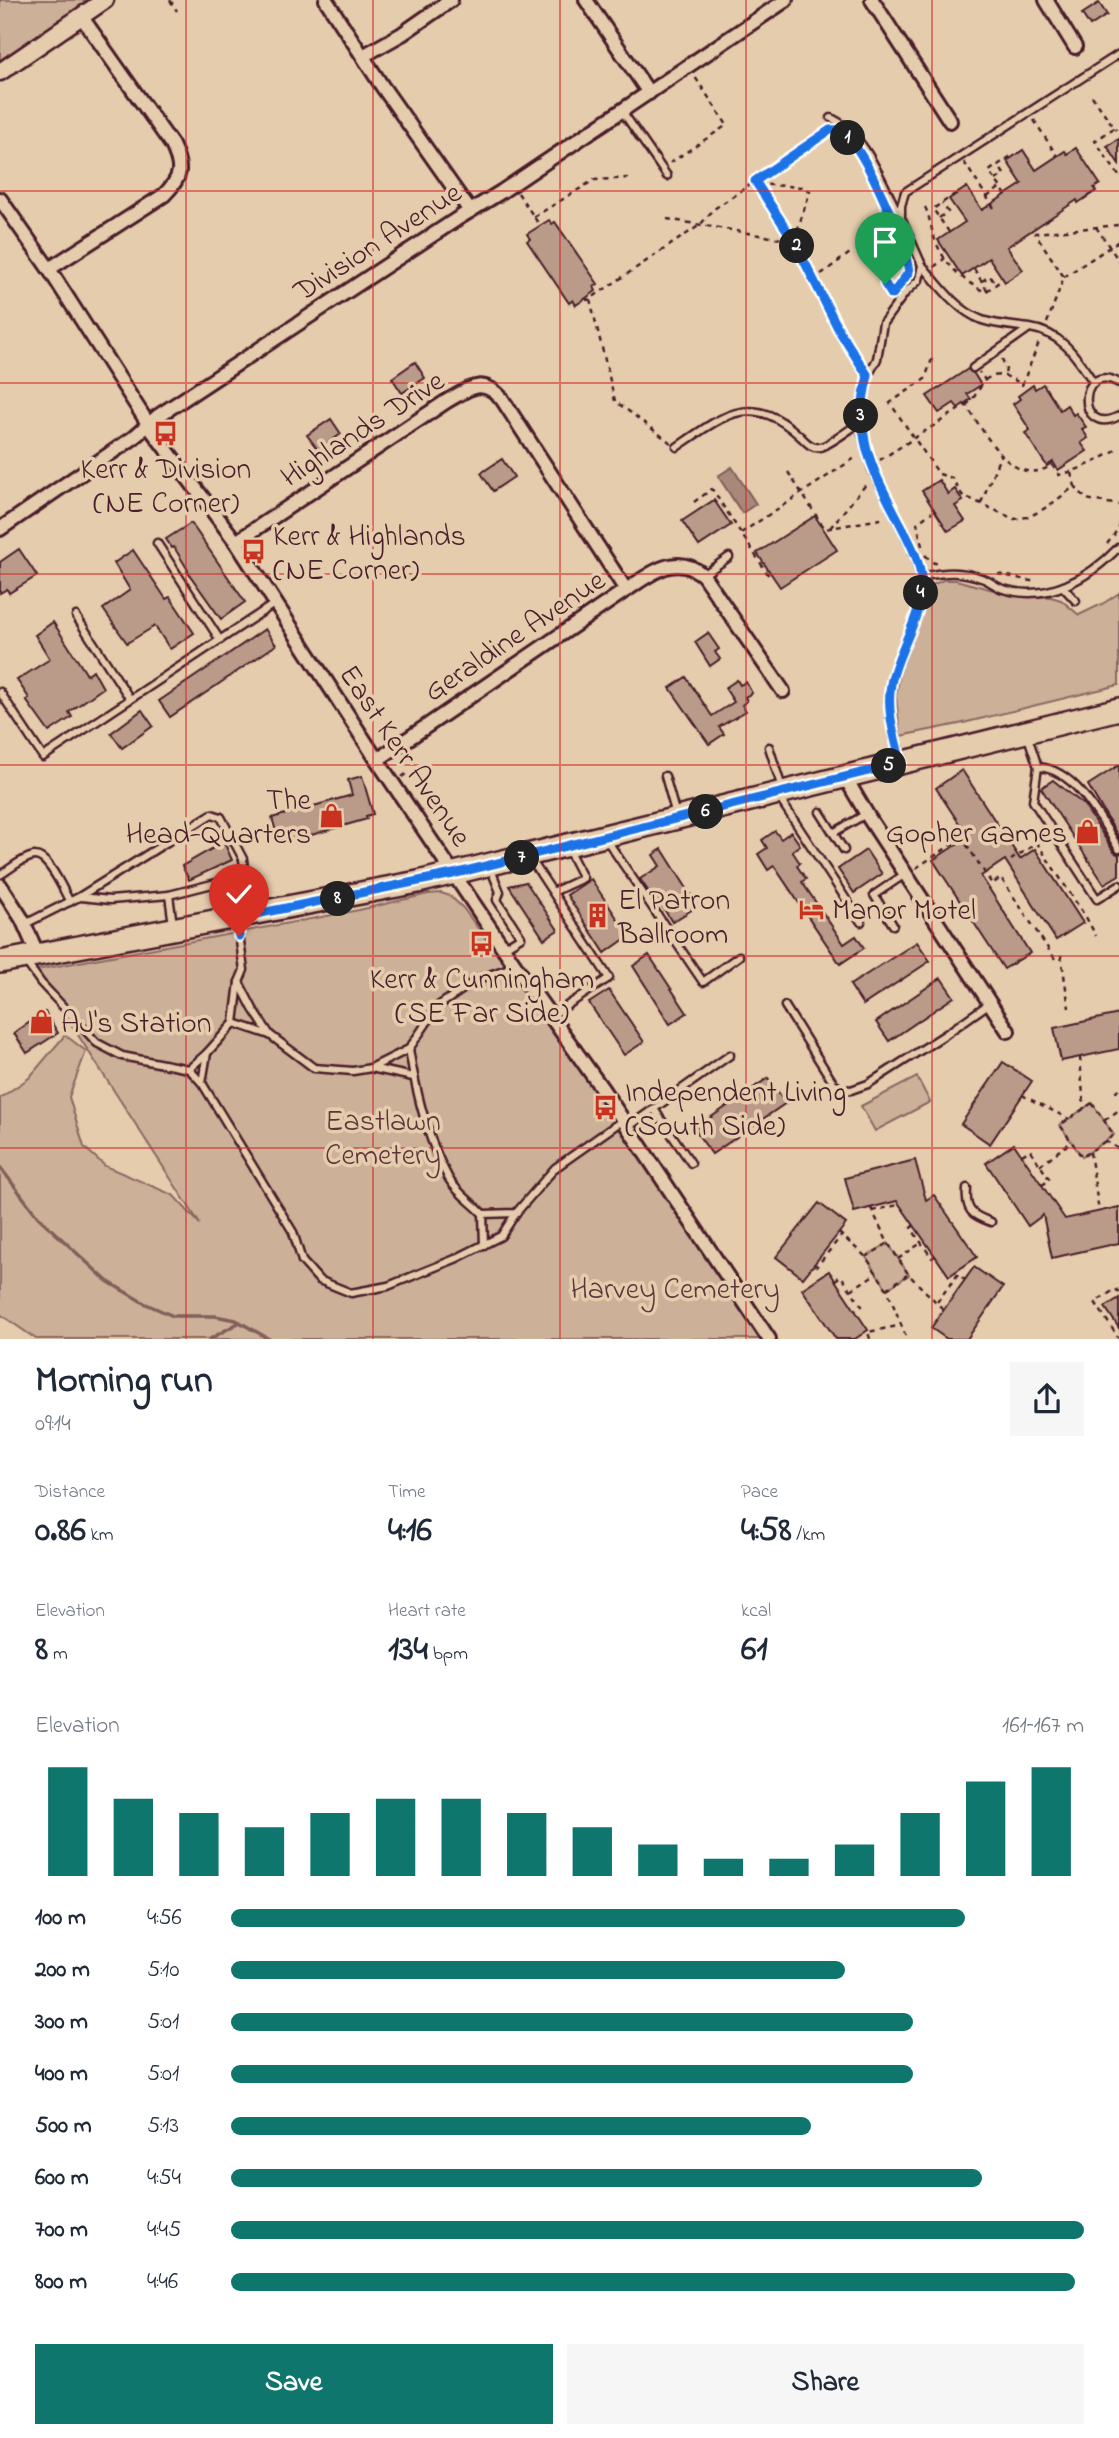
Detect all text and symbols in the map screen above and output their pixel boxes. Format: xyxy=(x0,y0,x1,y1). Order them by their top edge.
pin: 1 xyxy=(830,120,866,156)
text: 1 xyxy=(844,124,851,151)
street label: Division Avenue xyxy=(285,172,472,315)
pin xyxy=(855,212,915,284)
icon: arrive xyxy=(866,223,904,261)
pin: 2 xyxy=(780,229,814,264)
text: 2 xyxy=(792,232,801,259)
street label: Highlands Drive xyxy=(273,361,455,500)
pin: 3 xyxy=(844,398,878,434)
text: 3 xyxy=(857,402,864,429)
bus stop icon: Kerr & Division (NE Corner) xyxy=(152,419,180,447)
place label: Kerr & Division (NE Corner) xyxy=(81,449,251,527)
place label: Kerr & Highlands (NE Corner) xyxy=(273,516,466,594)
bus stop icon: Kerr & Highlands (NE Corner) xyxy=(239,538,267,566)
street label: Geraldine Avenue xyxy=(416,560,616,715)
pin: 4 xyxy=(904,576,939,610)
text: 4 xyxy=(917,579,924,606)
street label: East Kerr Avenue xyxy=(326,657,481,857)
pin: 5 xyxy=(872,748,906,784)
text: 5 xyxy=(883,752,894,779)
place label: The Head-Quarters xyxy=(126,780,312,858)
pin: 6 xyxy=(688,794,724,830)
text: 6 xyxy=(701,798,710,825)
shop icon: The Head-Quarters xyxy=(317,802,345,830)
place label: Gopher Games xyxy=(886,813,1067,857)
shop icon: Gopher Games xyxy=(1073,818,1101,846)
pin: 7 xyxy=(504,840,540,876)
text: 7 xyxy=(518,844,525,871)
pin xyxy=(209,864,269,936)
icon: check xyxy=(220,875,258,913)
place label: El Patron Ballroom xyxy=(617,880,730,958)
pin: 8 xyxy=(320,881,356,916)
text: 8 xyxy=(334,885,341,912)
place label: Manor Motel xyxy=(832,890,976,934)
hotel icon: Manor Motel xyxy=(798,895,826,923)
building icon: El Patron Ballroom xyxy=(584,902,612,930)
bus stop icon: Kerr & Cunningham (SE Far Side) xyxy=(468,929,496,957)
place label: Kerr & Cunningham (SE Far Side) xyxy=(370,959,594,1037)
place label: AJ's Station xyxy=(61,1003,211,1047)
shop icon: AJ's Station xyxy=(27,1008,55,1036)
place label: Independent Living (South Side) xyxy=(625,1072,846,1150)
bus stop icon: Independent Living (South Side) xyxy=(591,1094,619,1122)
park label: Eastlawn Cemetery xyxy=(325,1101,441,1179)
park label: Harvey Cemetery xyxy=(570,1269,780,1313)
text: Morning run xyxy=(35,1354,213,1410)
button: share xyxy=(1010,1362,1084,1436)
text: 09:14 xyxy=(35,1408,71,1441)
text: Distance xyxy=(35,1479,105,1506)
text: Time xyxy=(388,1479,426,1506)
text: Pace xyxy=(741,1479,778,1506)
text: 0.86 xyxy=(35,1506,86,1557)
text: 4:16 xyxy=(388,1506,432,1557)
text: 4:58 xyxy=(741,1506,792,1557)
text: km xyxy=(86,1522,114,1549)
text: /km xyxy=(792,1522,825,1549)
text: Elevation xyxy=(35,1598,105,1625)
text: Heart rate xyxy=(388,1598,466,1625)
text: kcal xyxy=(741,1598,771,1625)
text: 8 xyxy=(35,1625,48,1676)
text: 134 xyxy=(388,1625,428,1676)
text: 61 xyxy=(741,1625,768,1676)
text: m xyxy=(48,1641,68,1668)
text: bpm xyxy=(428,1641,468,1668)
text: Elevation xyxy=(35,1710,120,1743)
text: 161–167 m xyxy=(1002,1710,1084,1743)
text: 100 m xyxy=(35,1902,86,1935)
text: 4:56 xyxy=(147,1902,182,1935)
text: 200 m xyxy=(35,1954,90,1987)
text: 5:10 xyxy=(147,1954,179,1987)
text: 300 m xyxy=(35,2006,88,2039)
text: 5:01 xyxy=(147,2006,179,2039)
text: 400 m xyxy=(35,2058,88,2091)
text: 5:01 xyxy=(147,2058,179,2091)
text: 500 m xyxy=(35,2110,92,2143)
text: 5:13 xyxy=(147,2110,179,2143)
text: 600 m xyxy=(35,2162,89,2195)
text: 4:54 xyxy=(147,2162,181,2195)
text: 700 m xyxy=(35,2214,88,2247)
text: 4:45 xyxy=(147,2214,181,2247)
text: 800 m xyxy=(35,2266,87,2299)
text: 4:46 xyxy=(147,2266,178,2299)
button: Save xyxy=(35,2344,553,2424)
button: Share xyxy=(567,2344,1084,2424)

